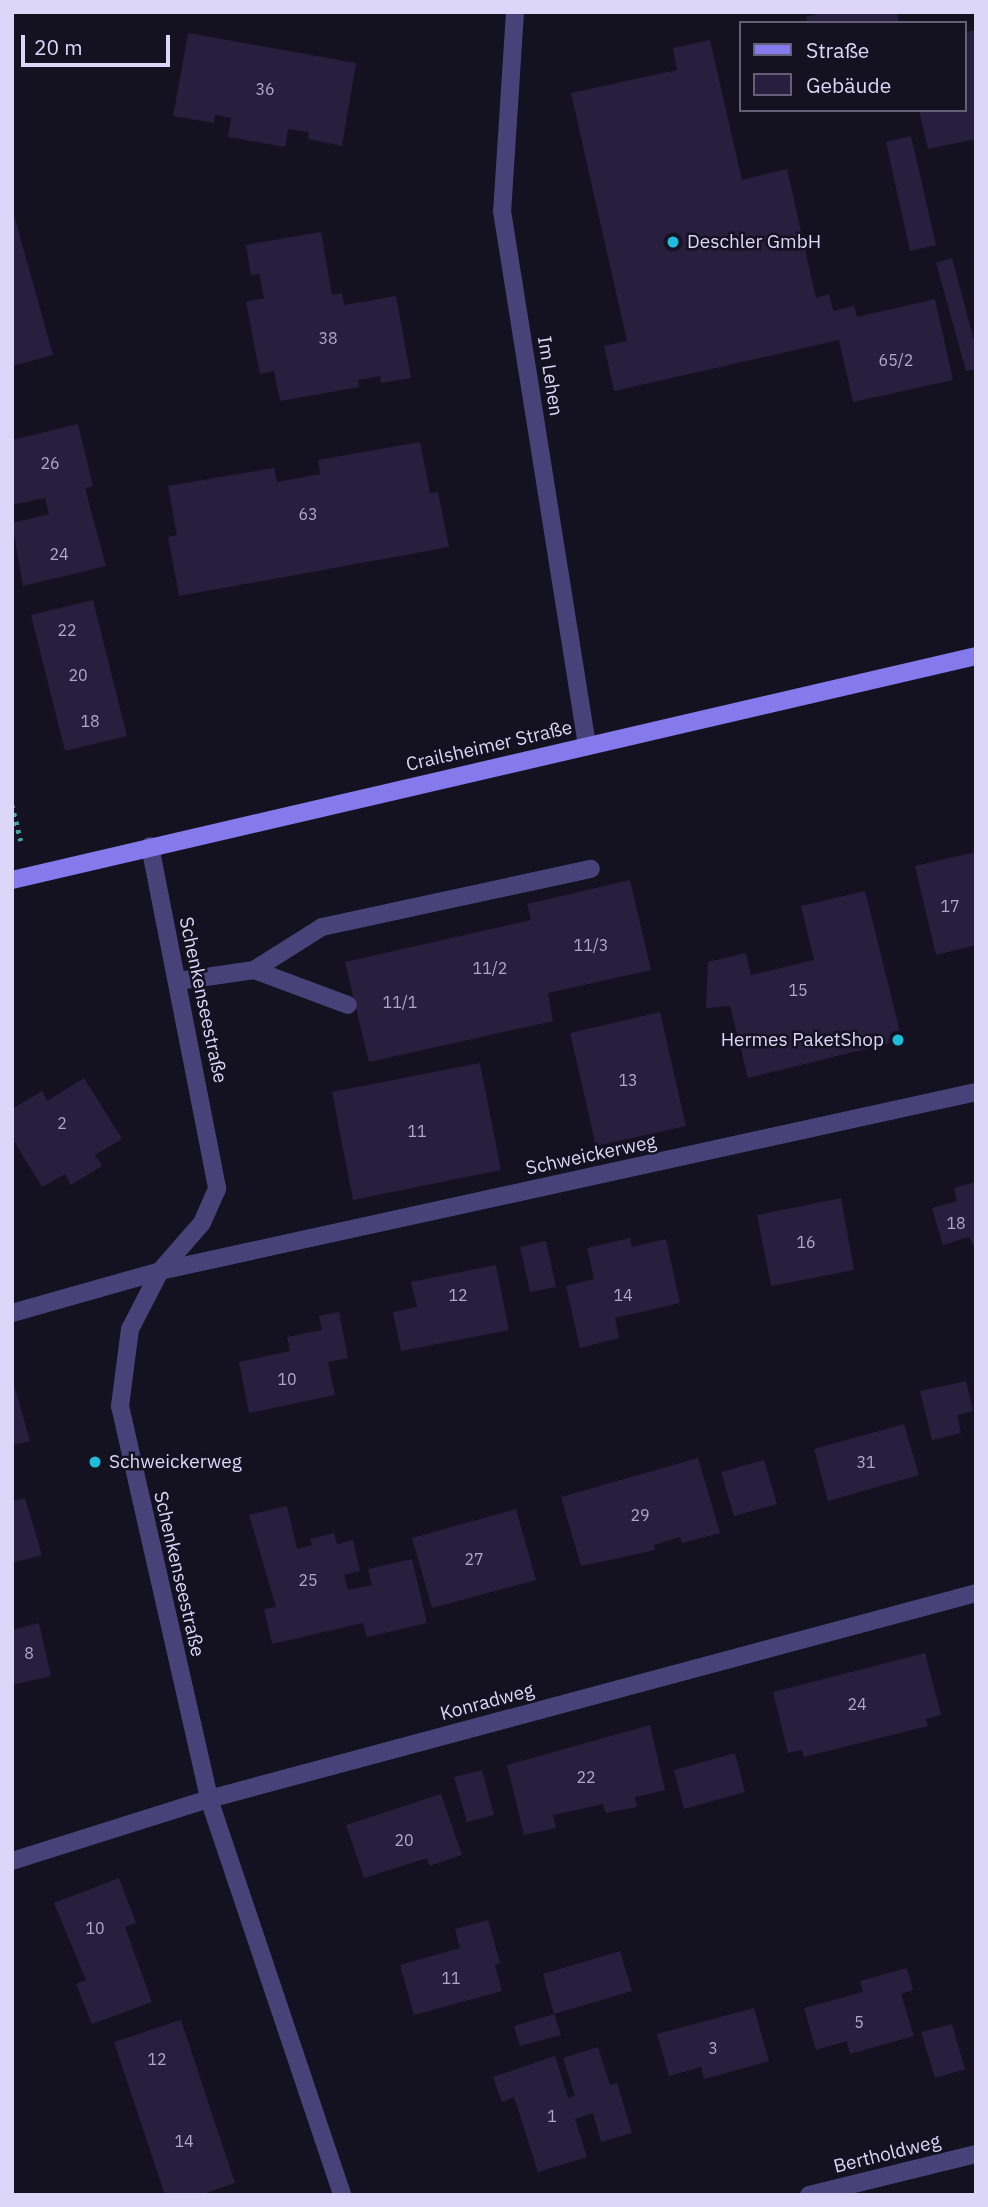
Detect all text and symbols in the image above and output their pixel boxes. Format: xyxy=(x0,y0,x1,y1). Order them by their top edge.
scale bar xyxy=(24,21,173,65)
legend xyxy=(740,21,967,112)
text: 20 m xyxy=(34,33,83,61)
text: Straße xyxy=(806,36,869,64)
text: Gebäude xyxy=(806,71,891,99)
house number: 36 xyxy=(255,79,275,99)
place label: Deschler GmbH xyxy=(687,231,821,253)
marker: Deschler GmbH xyxy=(665,234,681,250)
house number: 38 xyxy=(318,328,338,348)
street label: Im Lehen xyxy=(532,334,568,418)
house number: 65/2 xyxy=(879,350,913,370)
house number: 26 xyxy=(40,453,60,473)
house number: 63 xyxy=(298,504,318,524)
house number: 24 xyxy=(49,544,69,564)
house number: 22 xyxy=(57,620,77,640)
house number: 20 xyxy=(68,665,88,685)
house number: 18 xyxy=(80,711,100,731)
street label: Crailsheimer Straße xyxy=(404,716,574,776)
house number: 17 xyxy=(940,896,960,916)
street label: Schenkenseestraße xyxy=(174,915,232,1085)
house number: 11/3 xyxy=(574,935,608,955)
house number: 11/2 xyxy=(473,958,507,978)
house number: 15 xyxy=(788,980,808,1000)
house number: 11/1 xyxy=(383,992,417,1012)
place label: Hermes PaketShop xyxy=(721,1029,884,1051)
marker: Hermes PaketShop xyxy=(890,1032,906,1048)
house number: 13 xyxy=(618,1070,638,1090)
house number: 2 xyxy=(57,1113,67,1133)
house number: 11 xyxy=(407,1121,427,1141)
street label: Schweickerweg xyxy=(524,1130,658,1180)
house number: 18 xyxy=(946,1213,966,1233)
house number: 16 xyxy=(796,1232,816,1252)
house number: 12 xyxy=(448,1285,468,1305)
house number: 14 xyxy=(613,1285,633,1305)
house number: 10 xyxy=(277,1369,297,1389)
place label: Schweickerweg xyxy=(109,1451,242,1473)
house number: 31 xyxy=(856,1452,876,1472)
marker: Schweickerweg xyxy=(87,1454,103,1470)
street label: Schenkenseestraße xyxy=(149,1489,209,1659)
house number: 29 xyxy=(630,1505,650,1525)
house number: 27 xyxy=(464,1549,484,1569)
house number: 25 xyxy=(298,1570,318,1590)
house number: 8 xyxy=(24,1643,34,1663)
street label: Konradweg xyxy=(438,1679,536,1725)
house number: 24 xyxy=(847,1694,867,1714)
house number: 22 xyxy=(576,1767,596,1787)
house number: 20 xyxy=(394,1830,414,1850)
house number: 10 xyxy=(85,1918,105,1938)
house number: 11 xyxy=(441,1968,461,1988)
house number: 5 xyxy=(854,2012,864,2032)
house number: 3 xyxy=(708,2038,718,2058)
house number: 12 xyxy=(147,2049,167,2069)
house number: 1 xyxy=(547,2106,557,2126)
street label: Bertholdweg xyxy=(831,2130,943,2178)
house number: 14 xyxy=(174,2131,194,2151)

